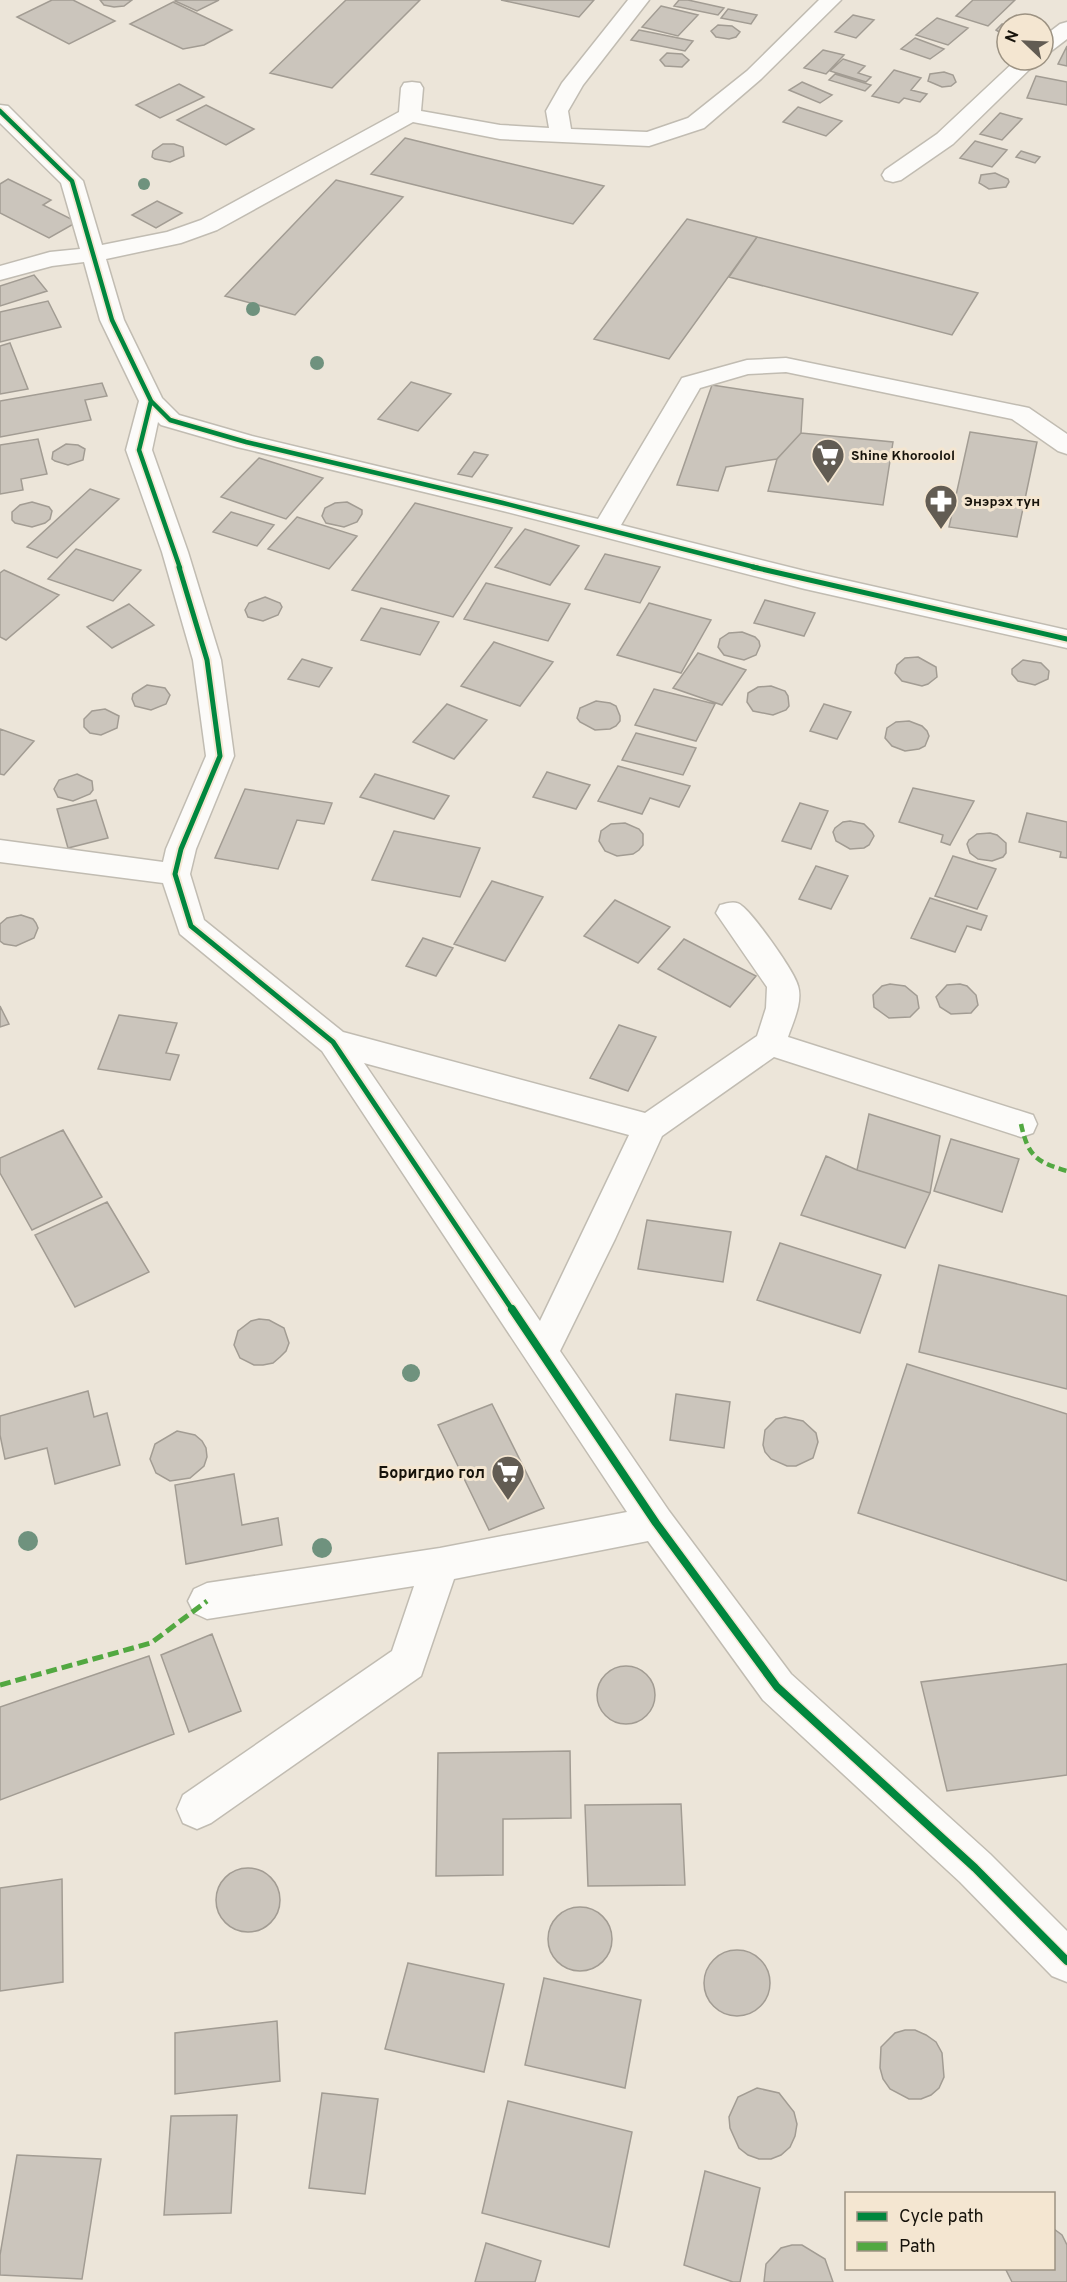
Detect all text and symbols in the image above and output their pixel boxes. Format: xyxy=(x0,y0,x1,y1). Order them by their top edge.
north arrow xyxy=(995,12,1055,72)
text: N xyxy=(1002,28,1024,46)
supermarket icon: Shine Khoroolol xyxy=(810,437,846,484)
place label: Shine Khoroolol xyxy=(851,448,955,465)
pharmacy icon: Энэрэх тун xyxy=(923,483,959,530)
place label: Энэрэх тун xyxy=(964,494,1040,511)
supermarket icon: Боригдио гол xyxy=(490,1454,526,1501)
place label: Боригдио гол xyxy=(378,1464,485,1484)
legend xyxy=(845,2192,1055,2270)
text: Cycle path xyxy=(899,2206,984,2229)
text: Path xyxy=(899,2236,936,2259)

